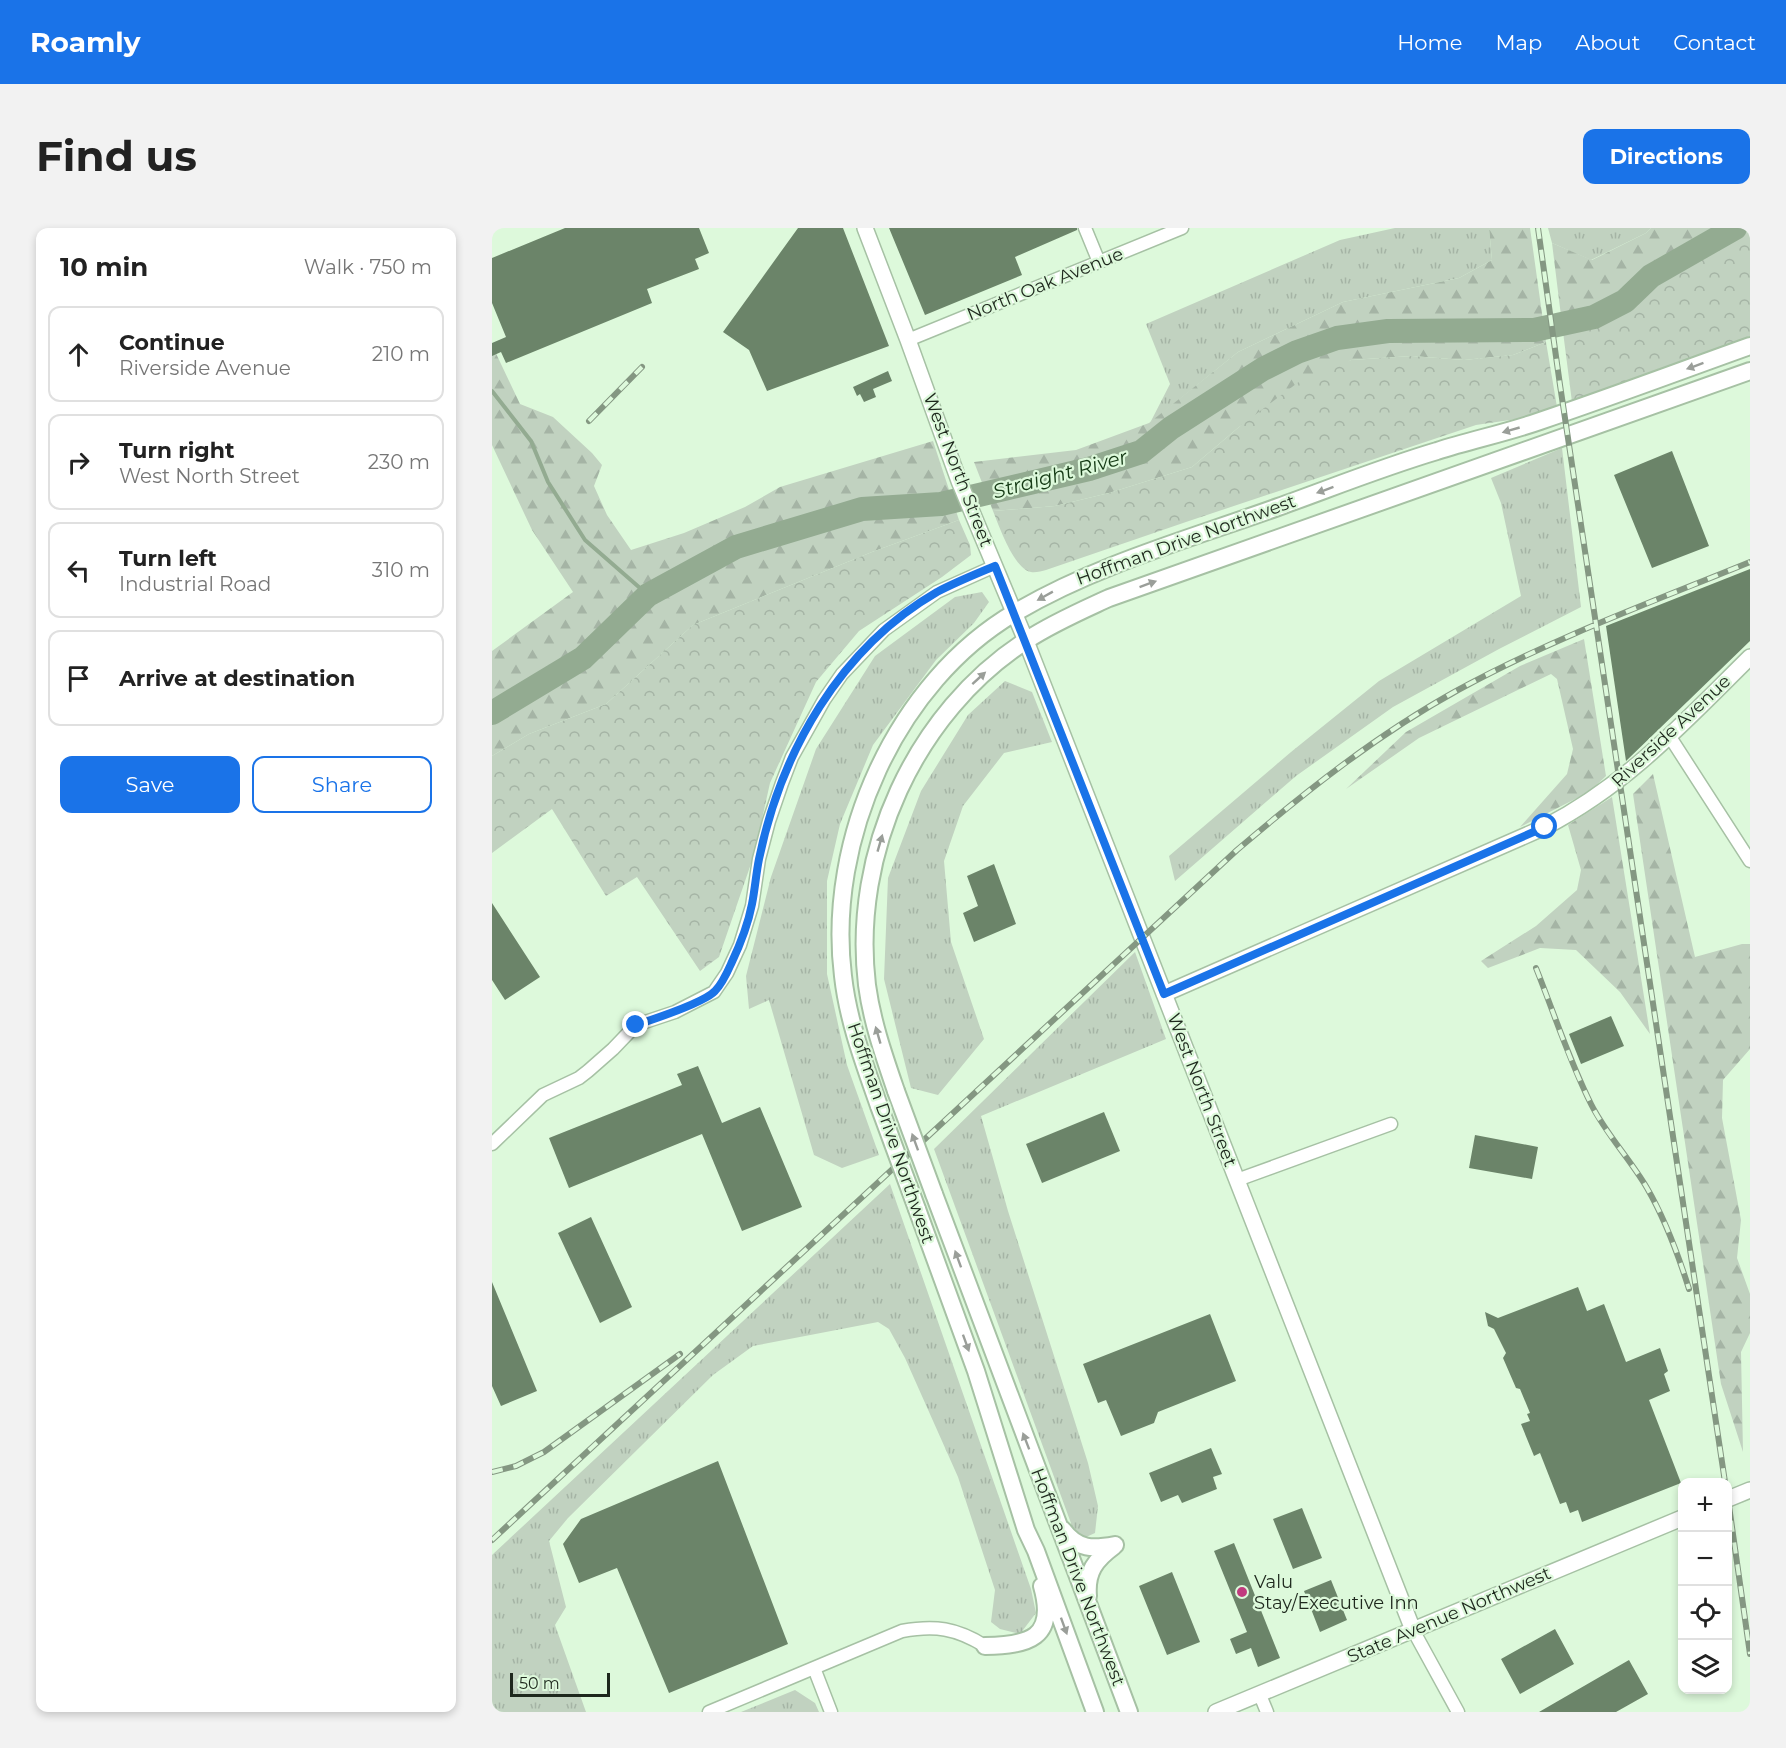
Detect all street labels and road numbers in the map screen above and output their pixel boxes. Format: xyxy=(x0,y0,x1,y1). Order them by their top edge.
street label: North Oak Avenue xyxy=(964,243,1127,325)
street label: West North Street xyxy=(919,390,997,550)
street label: Hoffman Drive Northwest xyxy=(1073,490,1299,590)
street label: Riverside Avenue xyxy=(1607,670,1735,792)
street label: West North Street xyxy=(1163,1010,1241,1170)
street label: Hoffman Drive Northwest xyxy=(843,1020,939,1246)
street label: Hoffman Drive Northwest xyxy=(1026,1465,1130,1689)
street label: State Avenue Northwest xyxy=(1344,1562,1554,1668)

